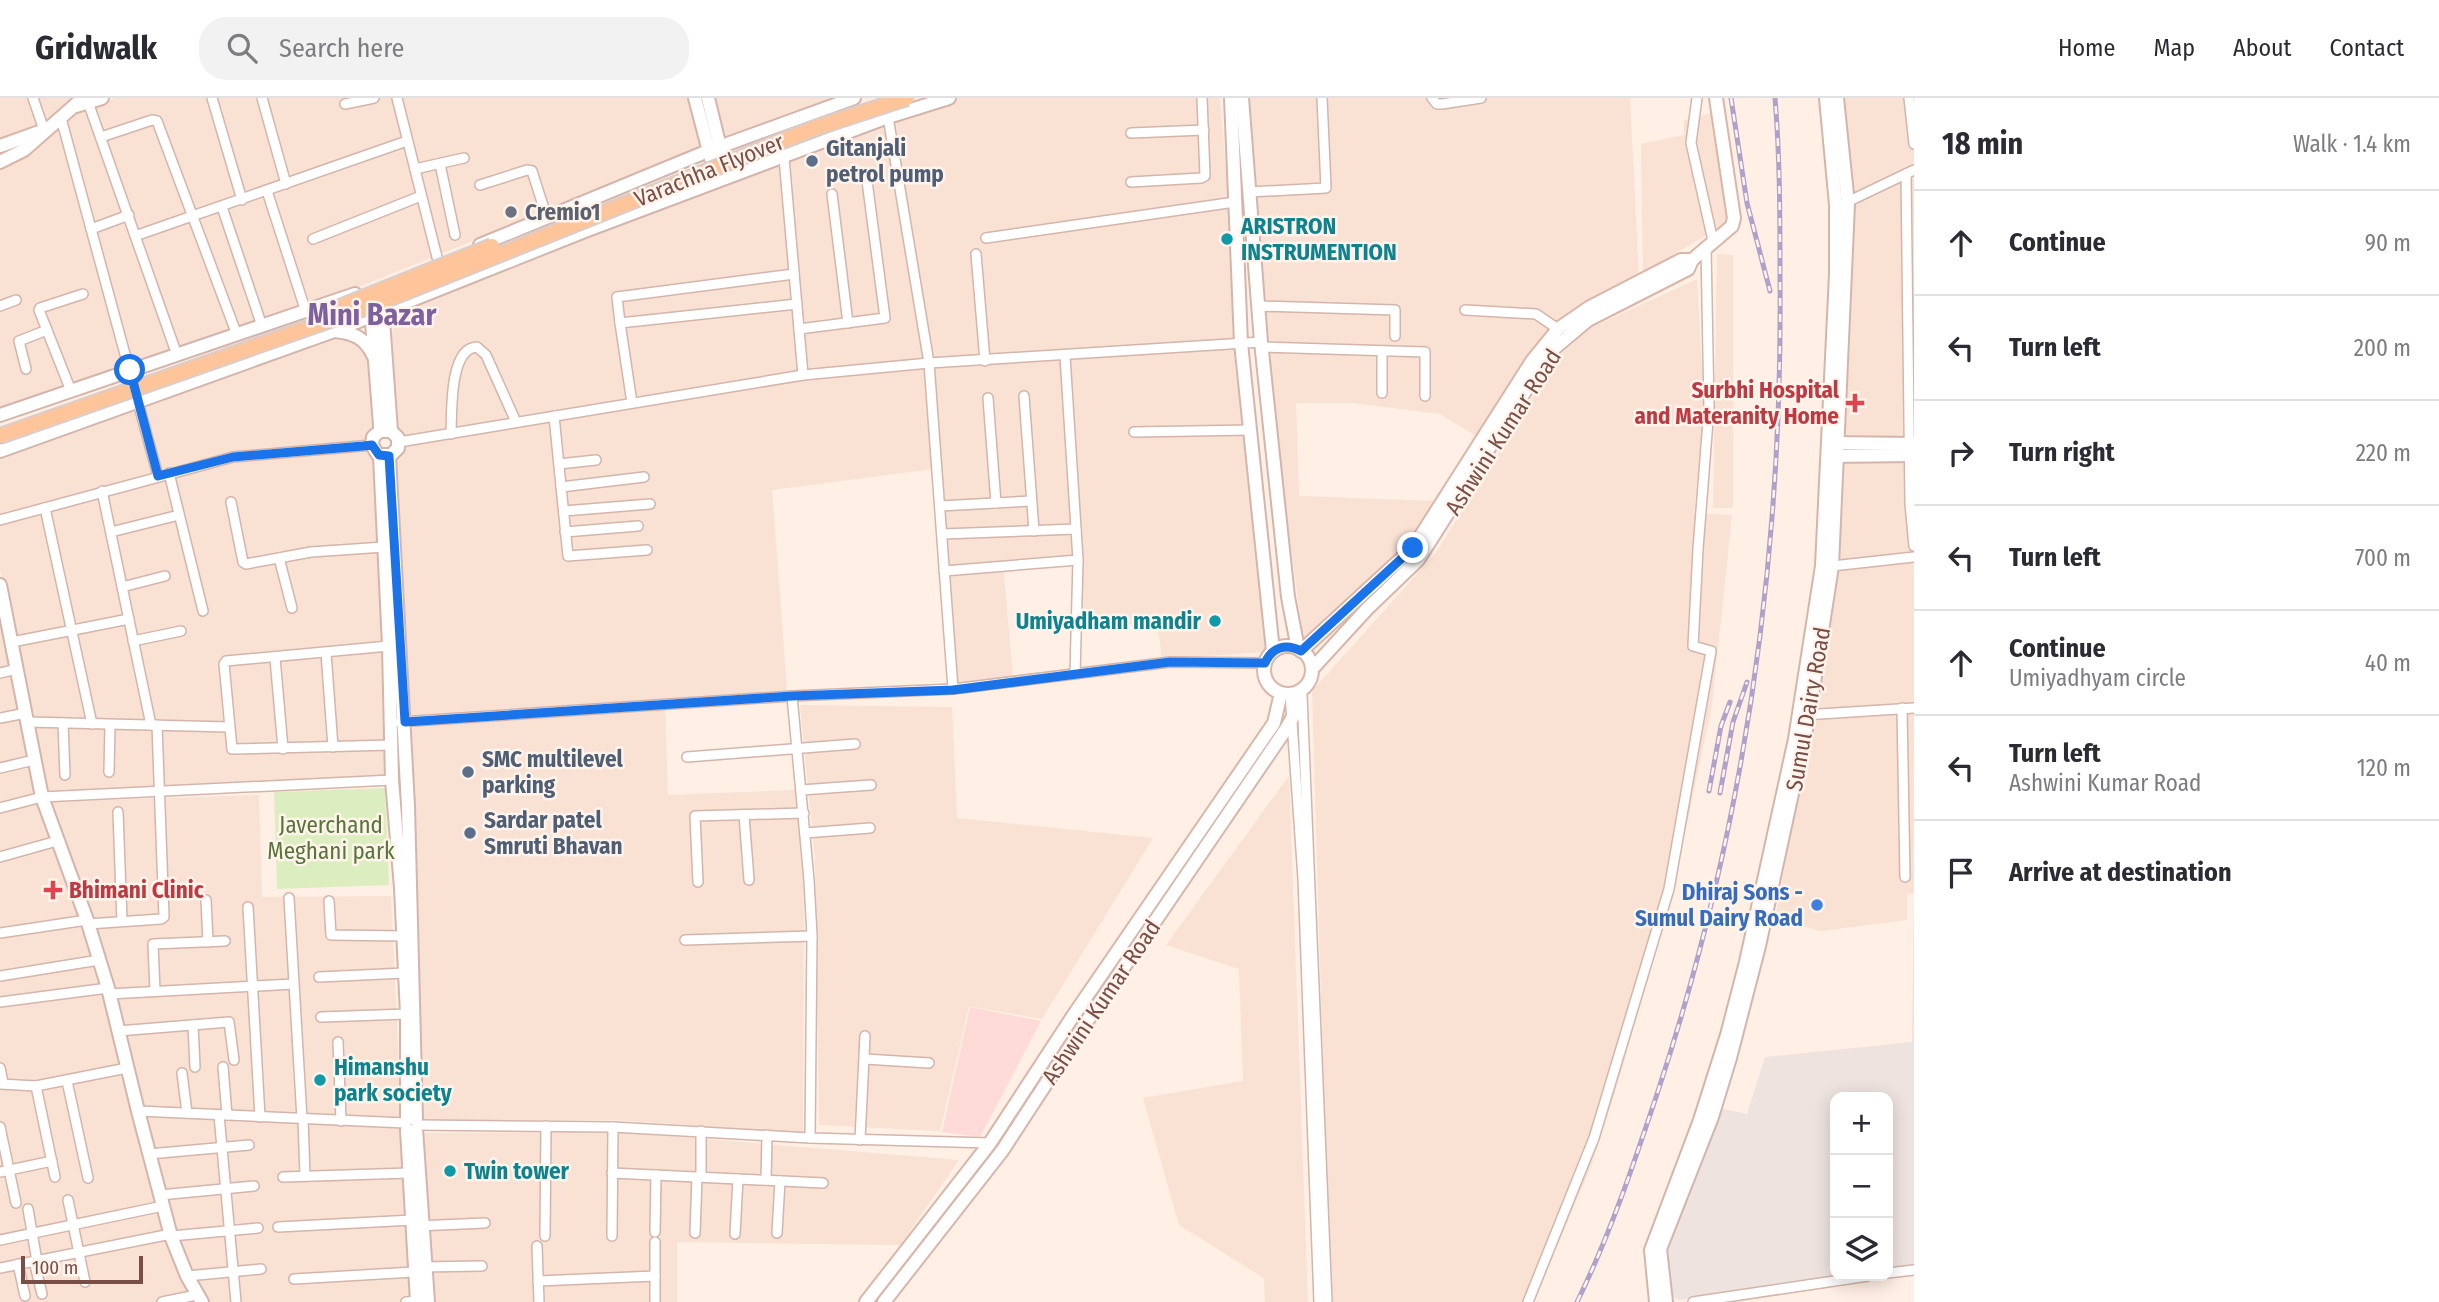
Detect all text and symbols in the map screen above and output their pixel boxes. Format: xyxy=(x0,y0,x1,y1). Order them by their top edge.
search box xyxy=(199,17,689,80)
text: Gridwalk xyxy=(35,28,157,68)
icon: search xyxy=(223,29,261,67)
text: Search here xyxy=(279,33,404,64)
text: Home xyxy=(2058,34,2115,62)
text: Map xyxy=(2153,34,2195,62)
text: About xyxy=(2233,34,2291,62)
text: Contact xyxy=(2329,34,2404,62)
text: 18 min xyxy=(1942,126,2023,162)
street label: Varachha Flyover xyxy=(630,127,788,213)
text: Walk · 1.4 km xyxy=(2293,130,2411,158)
place label: Gitanjali petrol pump xyxy=(826,134,944,188)
marker: Gitanjali petrol pump xyxy=(804,153,820,169)
place label: Cremio1 xyxy=(525,198,601,226)
marker: Cremio1 xyxy=(503,204,519,220)
place label: ARISTRON INSTRUMENTION xyxy=(1240,212,1397,266)
icon: ahead xyxy=(1942,224,1980,262)
text: Continue xyxy=(2009,227,2106,258)
text: 90 m xyxy=(2365,229,2411,257)
marker: ARISTRON INSTRUMENTION xyxy=(1219,231,1235,247)
district label: Mini Bazar xyxy=(308,297,437,333)
icon: left xyxy=(1942,329,1980,367)
text: Turn left xyxy=(2009,332,2101,363)
text: 200 m xyxy=(2354,334,2411,362)
street label: Ashwini Kumar Road xyxy=(1439,344,1567,520)
route start xyxy=(114,354,145,385)
place label: Surbhi Hospital and Materanity Home xyxy=(1635,376,1840,430)
marker: Surbhi Hospital and Materanity Home xyxy=(1845,393,1865,413)
icon: right xyxy=(1942,434,1980,472)
text: Turn right xyxy=(2009,437,2115,468)
text: 220 m xyxy=(2356,439,2411,467)
route end xyxy=(1397,532,1428,563)
icon: left xyxy=(1942,539,1980,577)
text: Turn left xyxy=(2009,542,2101,573)
text: 700 m xyxy=(2355,544,2411,572)
place label: Umiyadham mandir xyxy=(1016,607,1202,635)
marker: Umiyadham mandir xyxy=(1207,613,1223,629)
street label: Sumul Dairy Road xyxy=(1780,625,1836,793)
text: Continue xyxy=(2009,633,2106,664)
icon: ahead xyxy=(1942,644,1980,682)
text: 40 m xyxy=(2365,649,2411,677)
text: Umiyadhyam circle xyxy=(2009,664,2186,692)
text: Turn left xyxy=(2009,738,2101,769)
place label: SMC multilevel parking xyxy=(482,745,624,799)
icon: left xyxy=(1942,749,1980,787)
text: 120 m xyxy=(2357,754,2411,782)
marker: SMC multilevel parking xyxy=(460,764,476,780)
text: Ashwini Kumar Road xyxy=(2009,769,2201,797)
place label: Sardar patel Smruti Bhavan xyxy=(484,806,623,860)
park label: Javerchand Meghani park xyxy=(267,811,395,865)
marker: Sardar patel Smruti Bhavan xyxy=(462,825,478,841)
icon: arrive xyxy=(1942,854,1980,892)
text: Arrive at destination xyxy=(2009,857,2232,888)
place label: Bhimani Clinic xyxy=(69,876,204,904)
place label: Dhiraj Sons - Sumul Dairy Road xyxy=(1635,878,1803,932)
marker: Bhimani Clinic xyxy=(43,880,63,900)
marker: Dhiraj Sons - Sumul Dairy Road xyxy=(1809,897,1825,913)
street label: Ashwini Kumar Road xyxy=(1036,914,1166,1090)
place label: Himanshu park society xyxy=(334,1053,453,1107)
marker: Himanshu park society xyxy=(312,1072,328,1088)
map controls xyxy=(1830,1092,1893,1281)
button: + xyxy=(1830,1092,1893,1155)
button: − xyxy=(1830,1155,1893,1218)
place label: Twin tower xyxy=(464,1157,570,1185)
marker: Twin tower xyxy=(442,1163,458,1179)
button: layers xyxy=(1830,1218,1893,1281)
scale bar xyxy=(21,1253,144,1285)
text: 100 m xyxy=(32,1256,78,1279)

